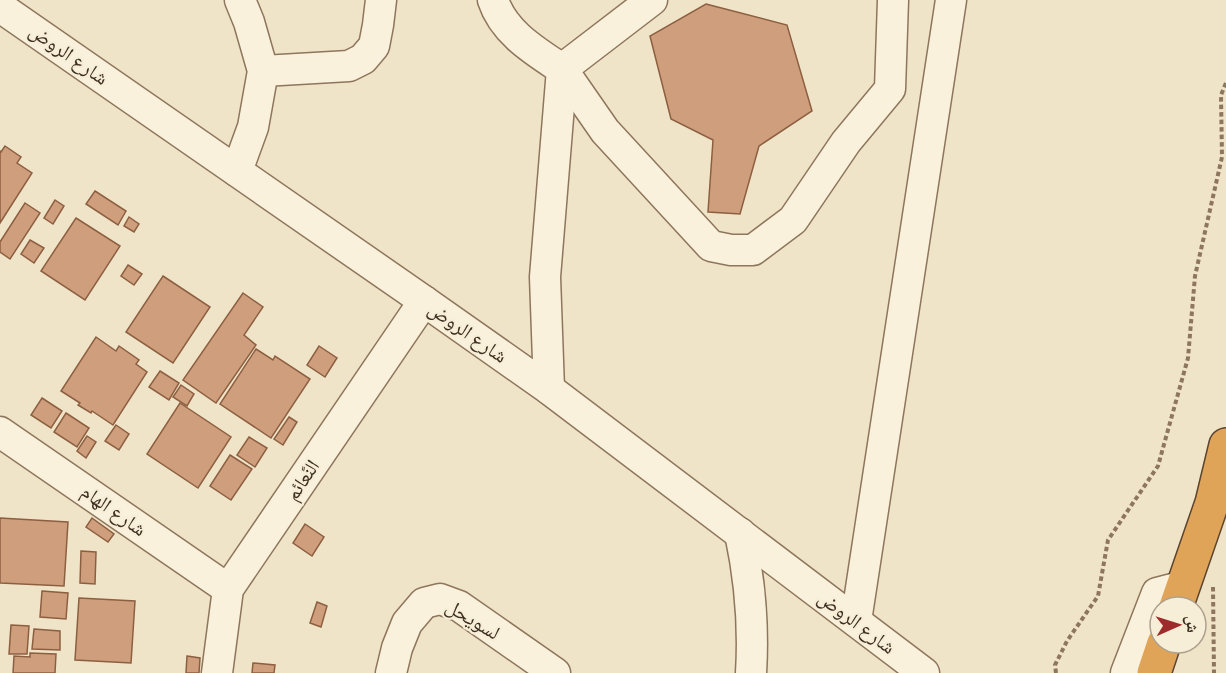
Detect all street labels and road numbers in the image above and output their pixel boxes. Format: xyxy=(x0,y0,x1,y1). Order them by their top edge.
street label: شارع الروض xyxy=(24,16,114,91)
street label: شارع الروض xyxy=(423,294,513,369)
street label: النًعائم xyxy=(278,454,326,506)
street label: شارع الهام xyxy=(76,477,152,543)
street label: شارع الروض xyxy=(813,583,902,660)
street label: لسويحل xyxy=(441,592,505,645)

